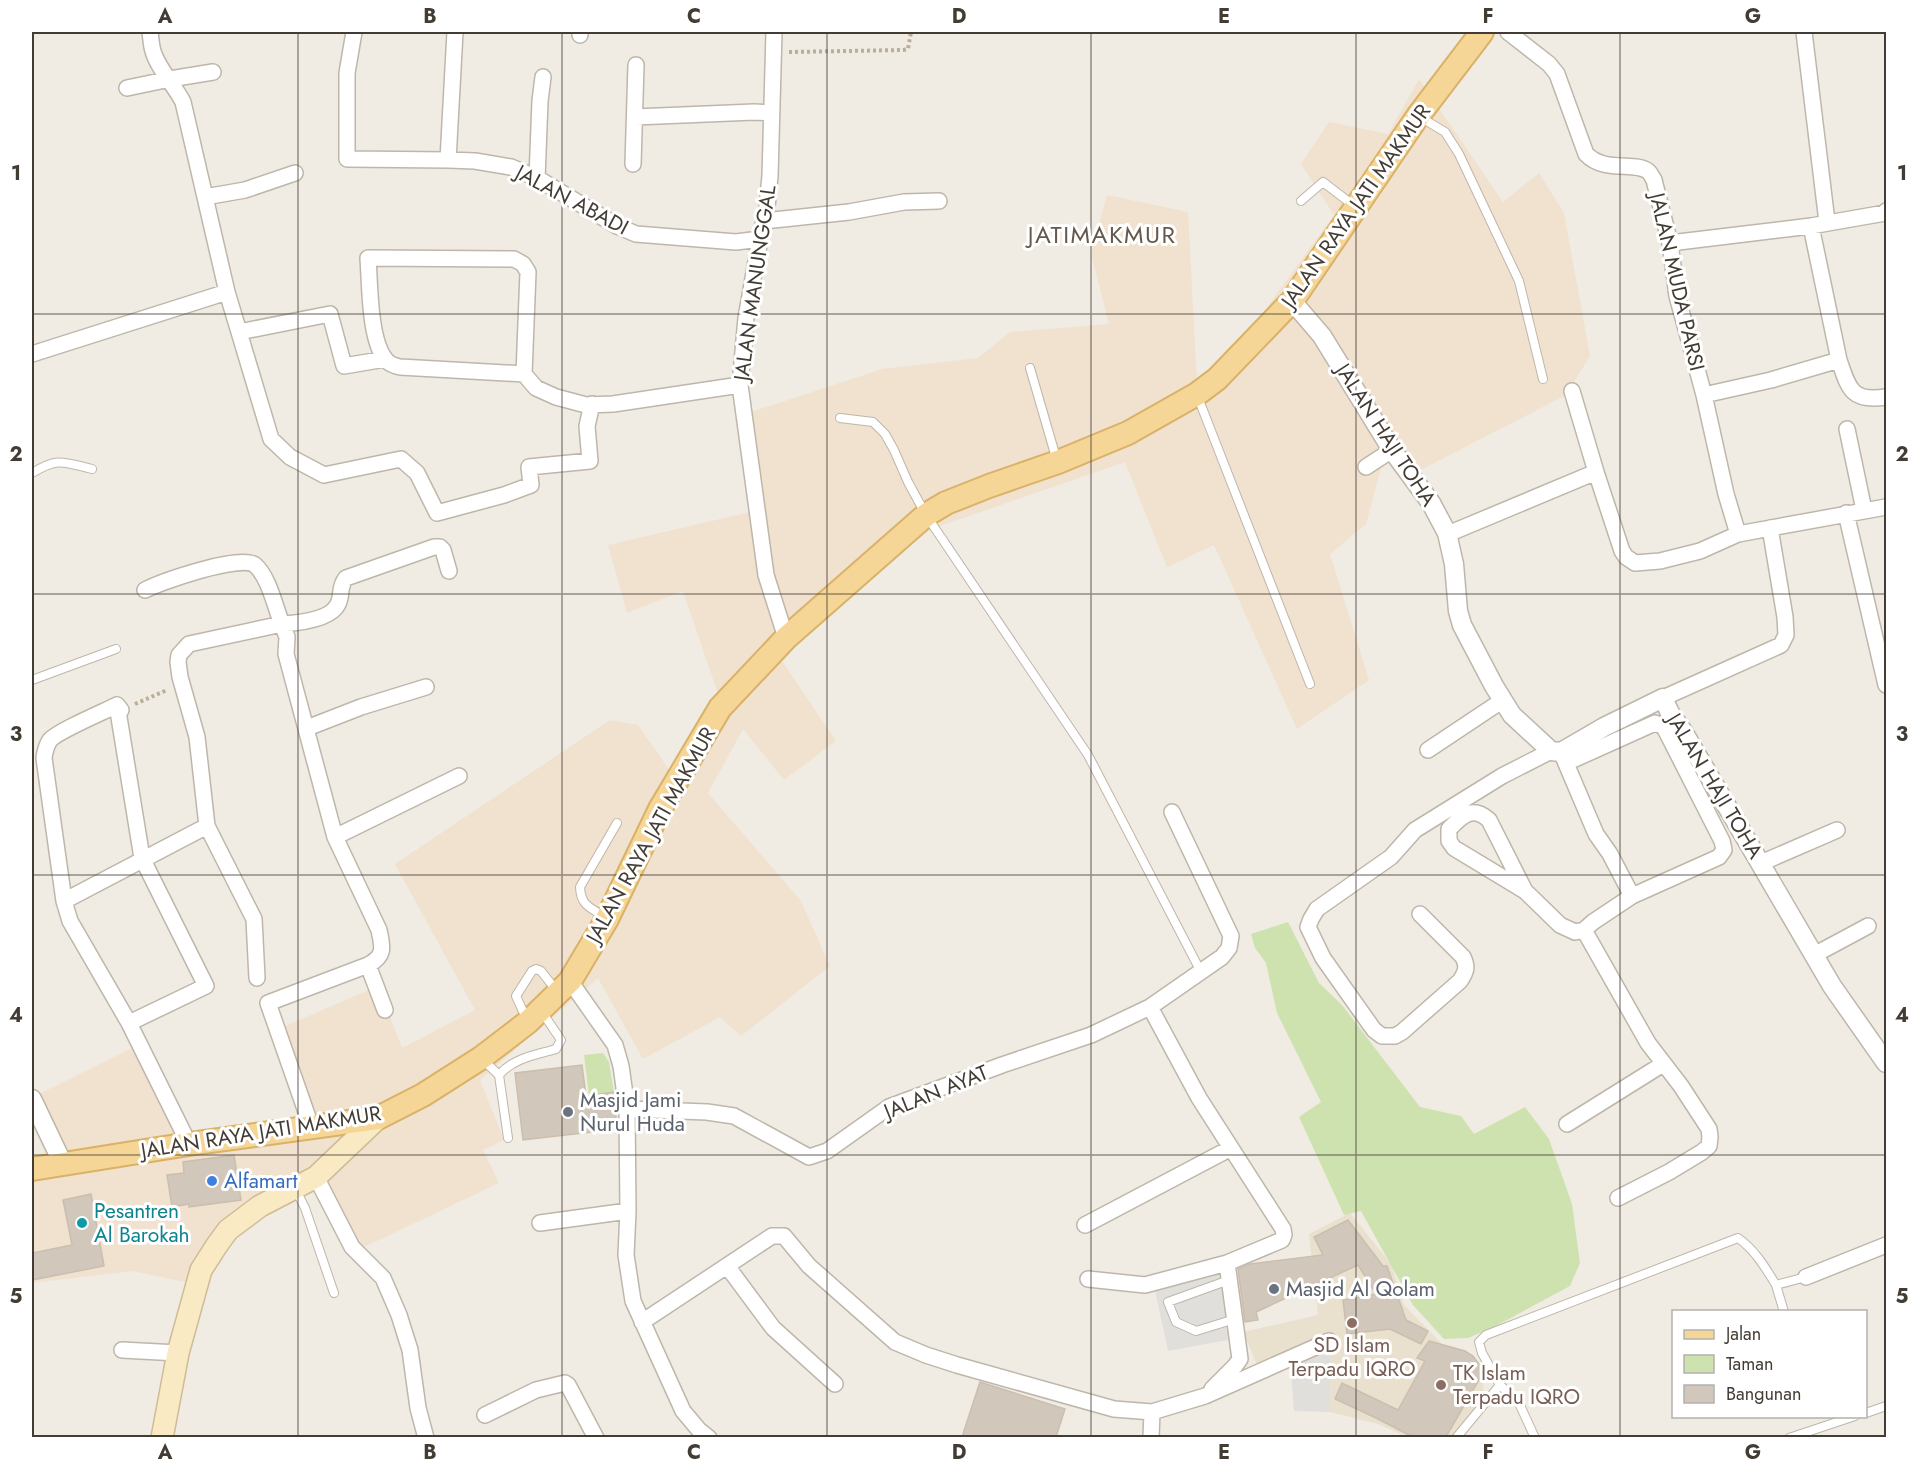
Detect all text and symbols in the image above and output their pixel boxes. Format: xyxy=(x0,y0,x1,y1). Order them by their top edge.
text: A xyxy=(157,2,173,31)
text: B xyxy=(423,2,437,31)
text: C xyxy=(687,2,701,31)
text: D xyxy=(952,2,966,31)
text: E xyxy=(1218,2,1230,31)
text: F xyxy=(1482,2,1494,31)
text: G xyxy=(1745,2,1761,31)
street label: JALAN RAYA JATI MAKMUR xyxy=(1272,98,1438,316)
street label: JALAN ABADI xyxy=(508,156,634,242)
text: 1 xyxy=(11,159,21,188)
text: 1 xyxy=(1897,159,1907,188)
street label: JALAN MANUNGGAL xyxy=(726,183,784,386)
street label: JALAN MUDA PARSI xyxy=(1641,187,1712,374)
district label: JATIMAKMUR xyxy=(1025,217,1176,252)
street label: JALAN HAJI TOHA xyxy=(1327,355,1444,512)
text: 2 xyxy=(9,440,23,469)
text: 2 xyxy=(1895,440,1909,469)
street label: JALAN HAJI TOHA xyxy=(1658,705,1770,865)
text: 3 xyxy=(10,720,22,749)
text: 3 xyxy=(1896,720,1908,749)
street label: JALAN RAYA JATI MAKMUR xyxy=(578,721,723,951)
text: 4 xyxy=(9,1001,23,1030)
text: 4 xyxy=(1895,1001,1909,1030)
street label: JALAN AYAT xyxy=(877,1057,993,1128)
place label: Masjid Jami Nurul Huda xyxy=(580,1085,685,1139)
street label: JALAN RAYA JATI MAKMUR xyxy=(136,1098,383,1166)
marker: Masjid Jami Nurul Huda xyxy=(561,1105,575,1119)
place label: Alfamart xyxy=(224,1166,298,1196)
marker: Alfamart xyxy=(205,1174,219,1188)
place label: Pesantren Al Barokah xyxy=(94,1196,190,1250)
marker: Pesantren Al Barokah xyxy=(75,1216,89,1230)
place label: Masjid Al Qolam xyxy=(1286,1274,1435,1304)
text: 5 xyxy=(10,1282,23,1311)
marker: Masjid Al Qolam xyxy=(1267,1282,1281,1296)
text: 5 xyxy=(1896,1282,1909,1311)
legend xyxy=(1672,1310,1867,1418)
marker: SD Islam Terpadu IQRO xyxy=(1345,1316,1359,1330)
text: Jalan xyxy=(1724,1321,1761,1347)
place label: SD Islam Terpadu IQRO xyxy=(1288,1330,1416,1384)
text: Taman xyxy=(1726,1351,1773,1377)
place label: TK Islam Terpadu IQRO xyxy=(1453,1358,1580,1412)
marker: TK Islam Terpadu IQRO xyxy=(1434,1378,1448,1392)
text: Bangunan xyxy=(1726,1381,1801,1407)
text: A xyxy=(157,1438,173,1467)
text: B xyxy=(423,1438,437,1467)
text: C xyxy=(687,1438,701,1467)
text: D xyxy=(952,1438,966,1467)
text: E xyxy=(1218,1438,1230,1467)
text: F xyxy=(1482,1438,1494,1467)
text: G xyxy=(1745,1438,1761,1467)

